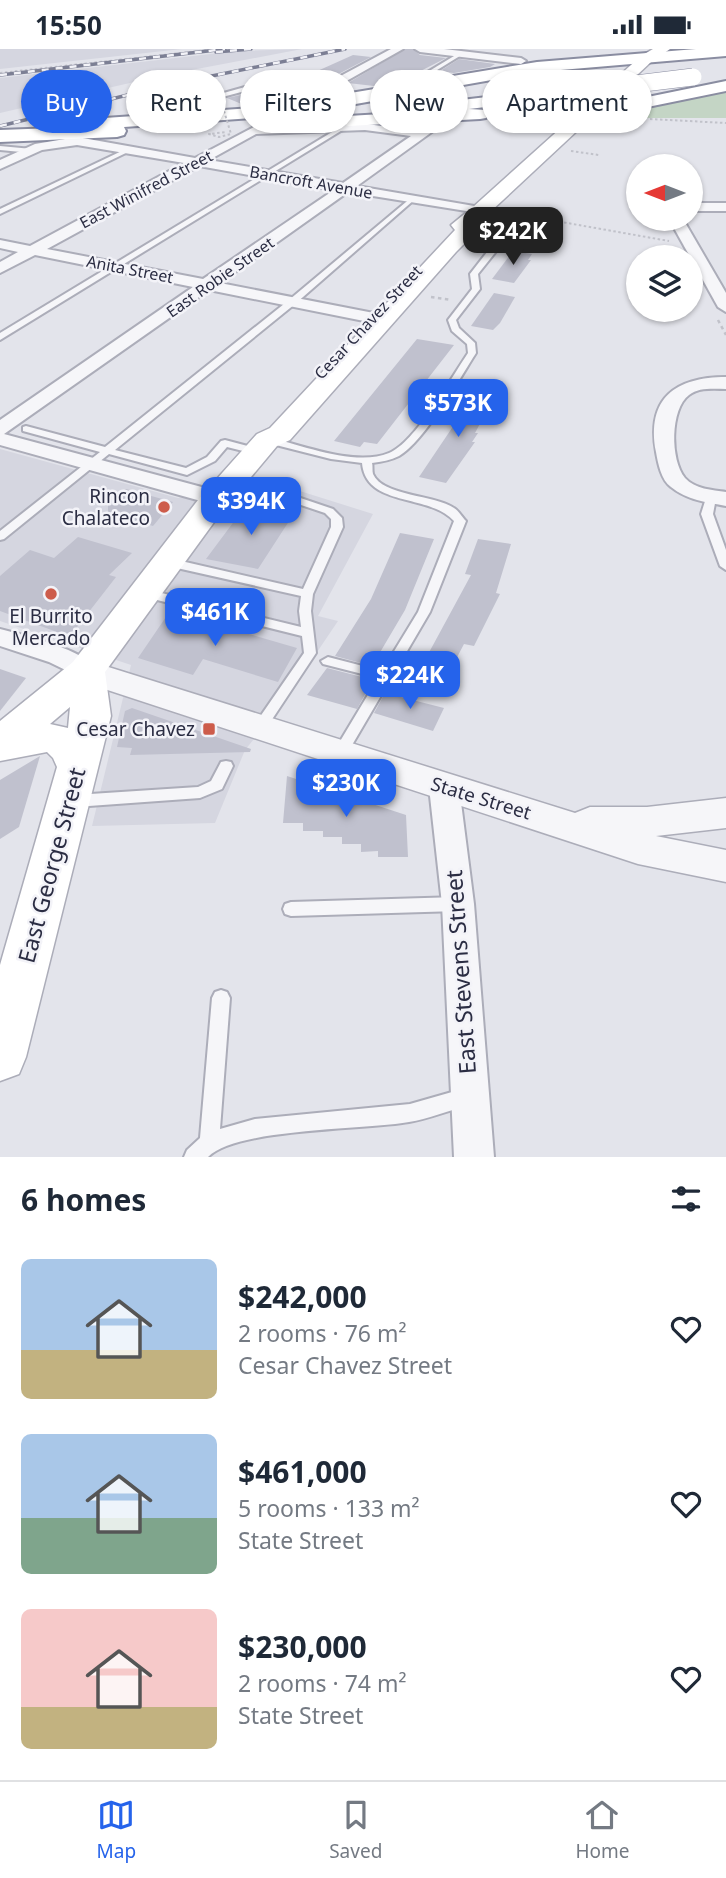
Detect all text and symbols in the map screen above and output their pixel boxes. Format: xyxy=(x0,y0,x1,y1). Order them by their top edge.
text: 15:50 xyxy=(35,7,102,43)
chip: Buy xyxy=(21,70,112,133)
chip: Rent xyxy=(126,70,226,133)
chip: Filters xyxy=(240,70,356,133)
chip: New xyxy=(370,70,468,133)
chip: Apartment xyxy=(482,70,652,133)
street label: East Winifred Street xyxy=(76,144,217,233)
north arrow xyxy=(626,154,704,231)
map controls xyxy=(626,154,703,322)
street label: Bancroft Avenue xyxy=(248,160,374,204)
pin: $242K xyxy=(464,207,562,267)
text: $242K xyxy=(479,214,547,246)
street label: East Robie Street xyxy=(162,231,278,322)
button: layers xyxy=(626,245,703,322)
street label: Anita Street xyxy=(85,250,175,288)
street label: Cesar Chavez Street xyxy=(309,260,427,384)
pin: $573K xyxy=(409,379,507,439)
text: $573K xyxy=(424,386,492,418)
pin: $394K xyxy=(202,477,300,537)
place label: Rincon Chalateco xyxy=(62,483,150,531)
text: $394K xyxy=(217,484,285,516)
marker: Rincon Chalateco xyxy=(156,499,172,515)
marker: El Burrito Mercado xyxy=(43,586,59,602)
pin: $461K xyxy=(166,589,264,648)
text: $461K xyxy=(181,595,249,627)
place label: El Burrito Mercado xyxy=(9,603,93,651)
pin: $224K xyxy=(361,651,459,711)
text: $224K xyxy=(376,658,444,690)
place label: Cesar Chavez xyxy=(76,716,195,742)
marker: Cesar Chavez xyxy=(201,721,217,737)
pin: $230K xyxy=(297,759,395,819)
street label: East George Street xyxy=(10,764,92,966)
text: $230K xyxy=(312,766,380,798)
street label: State Street xyxy=(428,770,534,826)
street label: East Stevens Street xyxy=(437,869,483,1075)
text: 6 homes xyxy=(21,1179,146,1220)
icon: filters xyxy=(667,1180,705,1218)
text: $242,000 xyxy=(238,1276,367,1317)
icon: home xyxy=(77,1287,161,1371)
icon: heart xyxy=(667,1310,705,1348)
text: 2 rooms · 76 m² xyxy=(238,1317,407,1349)
text: Cesar Chavez Street xyxy=(238,1349,452,1381)
text: $461,000 xyxy=(238,1451,367,1492)
icon: home xyxy=(77,1462,161,1546)
icon: heart xyxy=(667,1485,705,1523)
text: 5 rooms · 133 m² xyxy=(238,1492,420,1524)
text: State Street xyxy=(238,1524,363,1556)
text: $230,000 xyxy=(238,1626,367,1667)
icon: home xyxy=(77,1637,161,1721)
icon: heart xyxy=(667,1660,705,1698)
text: 2 rooms · 74 m² xyxy=(238,1667,407,1699)
text: State Street xyxy=(238,1699,363,1731)
tab: Map xyxy=(97,1796,136,1864)
tab: Saved xyxy=(329,1796,382,1864)
tab: Home xyxy=(575,1796,629,1864)

